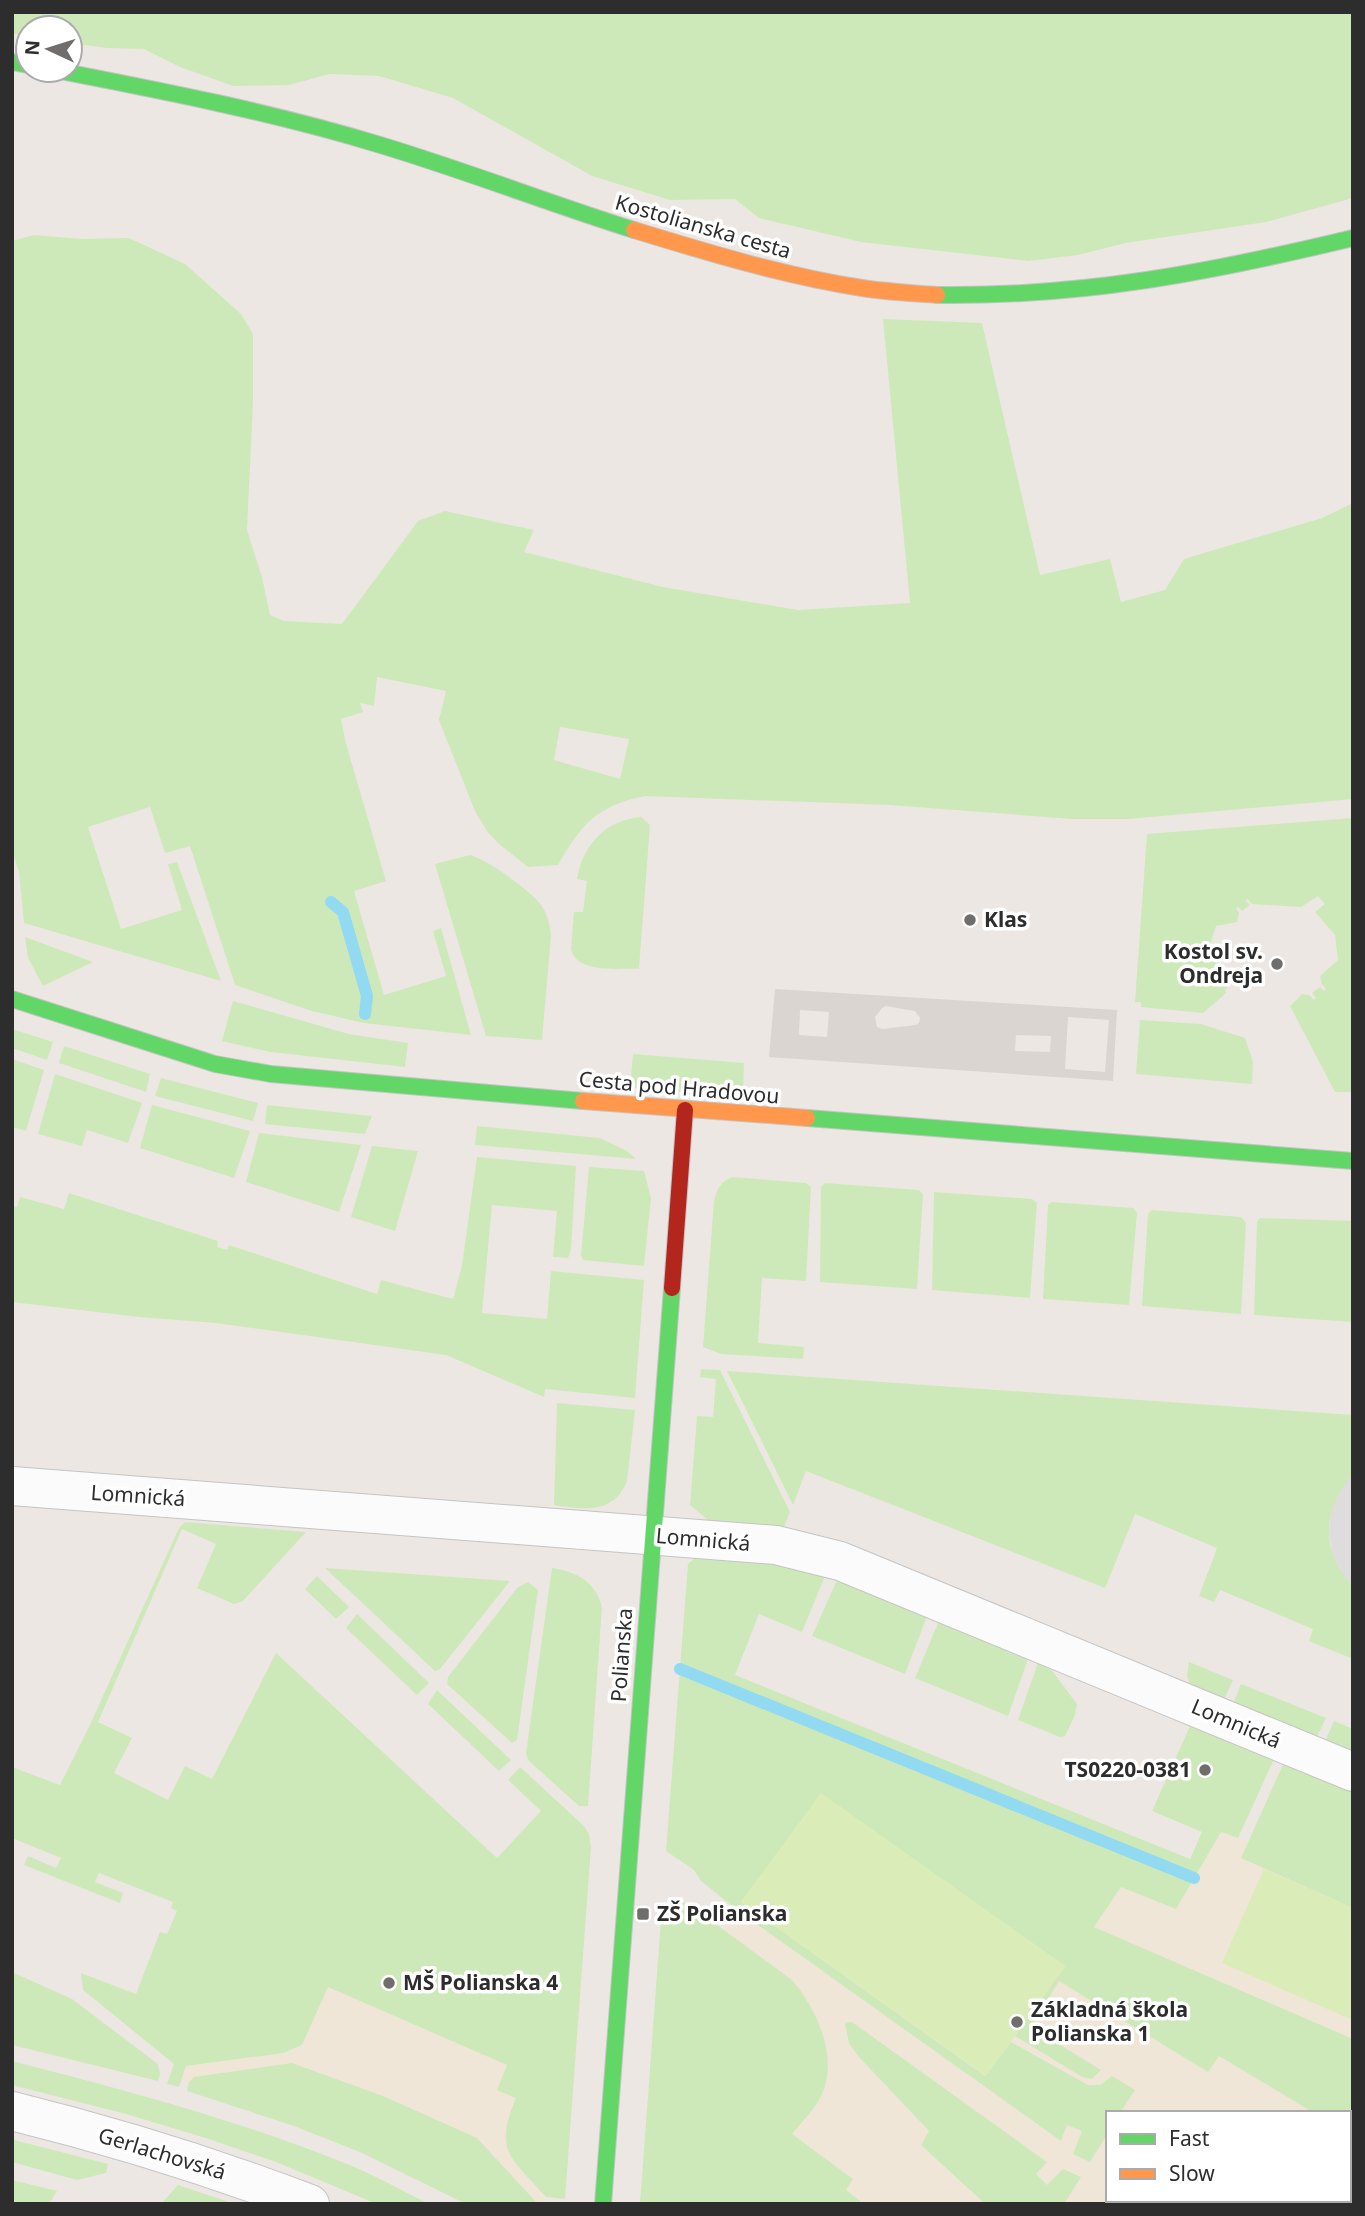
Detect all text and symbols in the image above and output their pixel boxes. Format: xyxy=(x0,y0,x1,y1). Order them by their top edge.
north arrow xyxy=(14,14,84,84)
text: N xyxy=(19,39,46,56)
street label: Kostolianska cesta xyxy=(612,188,794,265)
place label: Klas xyxy=(984,905,1027,933)
marker: Klas xyxy=(962,912,978,928)
place label: Kostol sv. Ondreja xyxy=(1164,937,1263,989)
marker: Kostol sv. Ondreja xyxy=(1269,956,1285,972)
street label: Cesta pod Hradovou xyxy=(578,1064,780,1110)
street label: Lomnická xyxy=(90,1478,186,1512)
street label: Lomnická xyxy=(655,1521,752,1557)
street label: Polianska xyxy=(604,1607,638,1703)
street label: Lomnická xyxy=(1187,1692,1286,1754)
place label: TS0220-0381 xyxy=(1064,1755,1191,1783)
marker: TS0220-0381 xyxy=(1197,1762,1213,1778)
place label: ZŠ Polianska xyxy=(657,1899,787,1927)
marker: ZŠ Polianska xyxy=(635,1906,651,1922)
place label: MŠ Polianska 4 xyxy=(403,1968,558,1996)
marker: MŠ Polianska 4 xyxy=(381,1975,397,1991)
place label: Základná škola Polianska 1 xyxy=(1031,1995,1188,2047)
marker: Základná škola Polianska 1 xyxy=(1009,2014,1025,2030)
legend xyxy=(1106,2111,1351,2202)
street label: Gerlachovská xyxy=(95,2120,230,2186)
text: Fast xyxy=(1169,2124,1210,2152)
text: Slow xyxy=(1169,2159,1215,2187)

